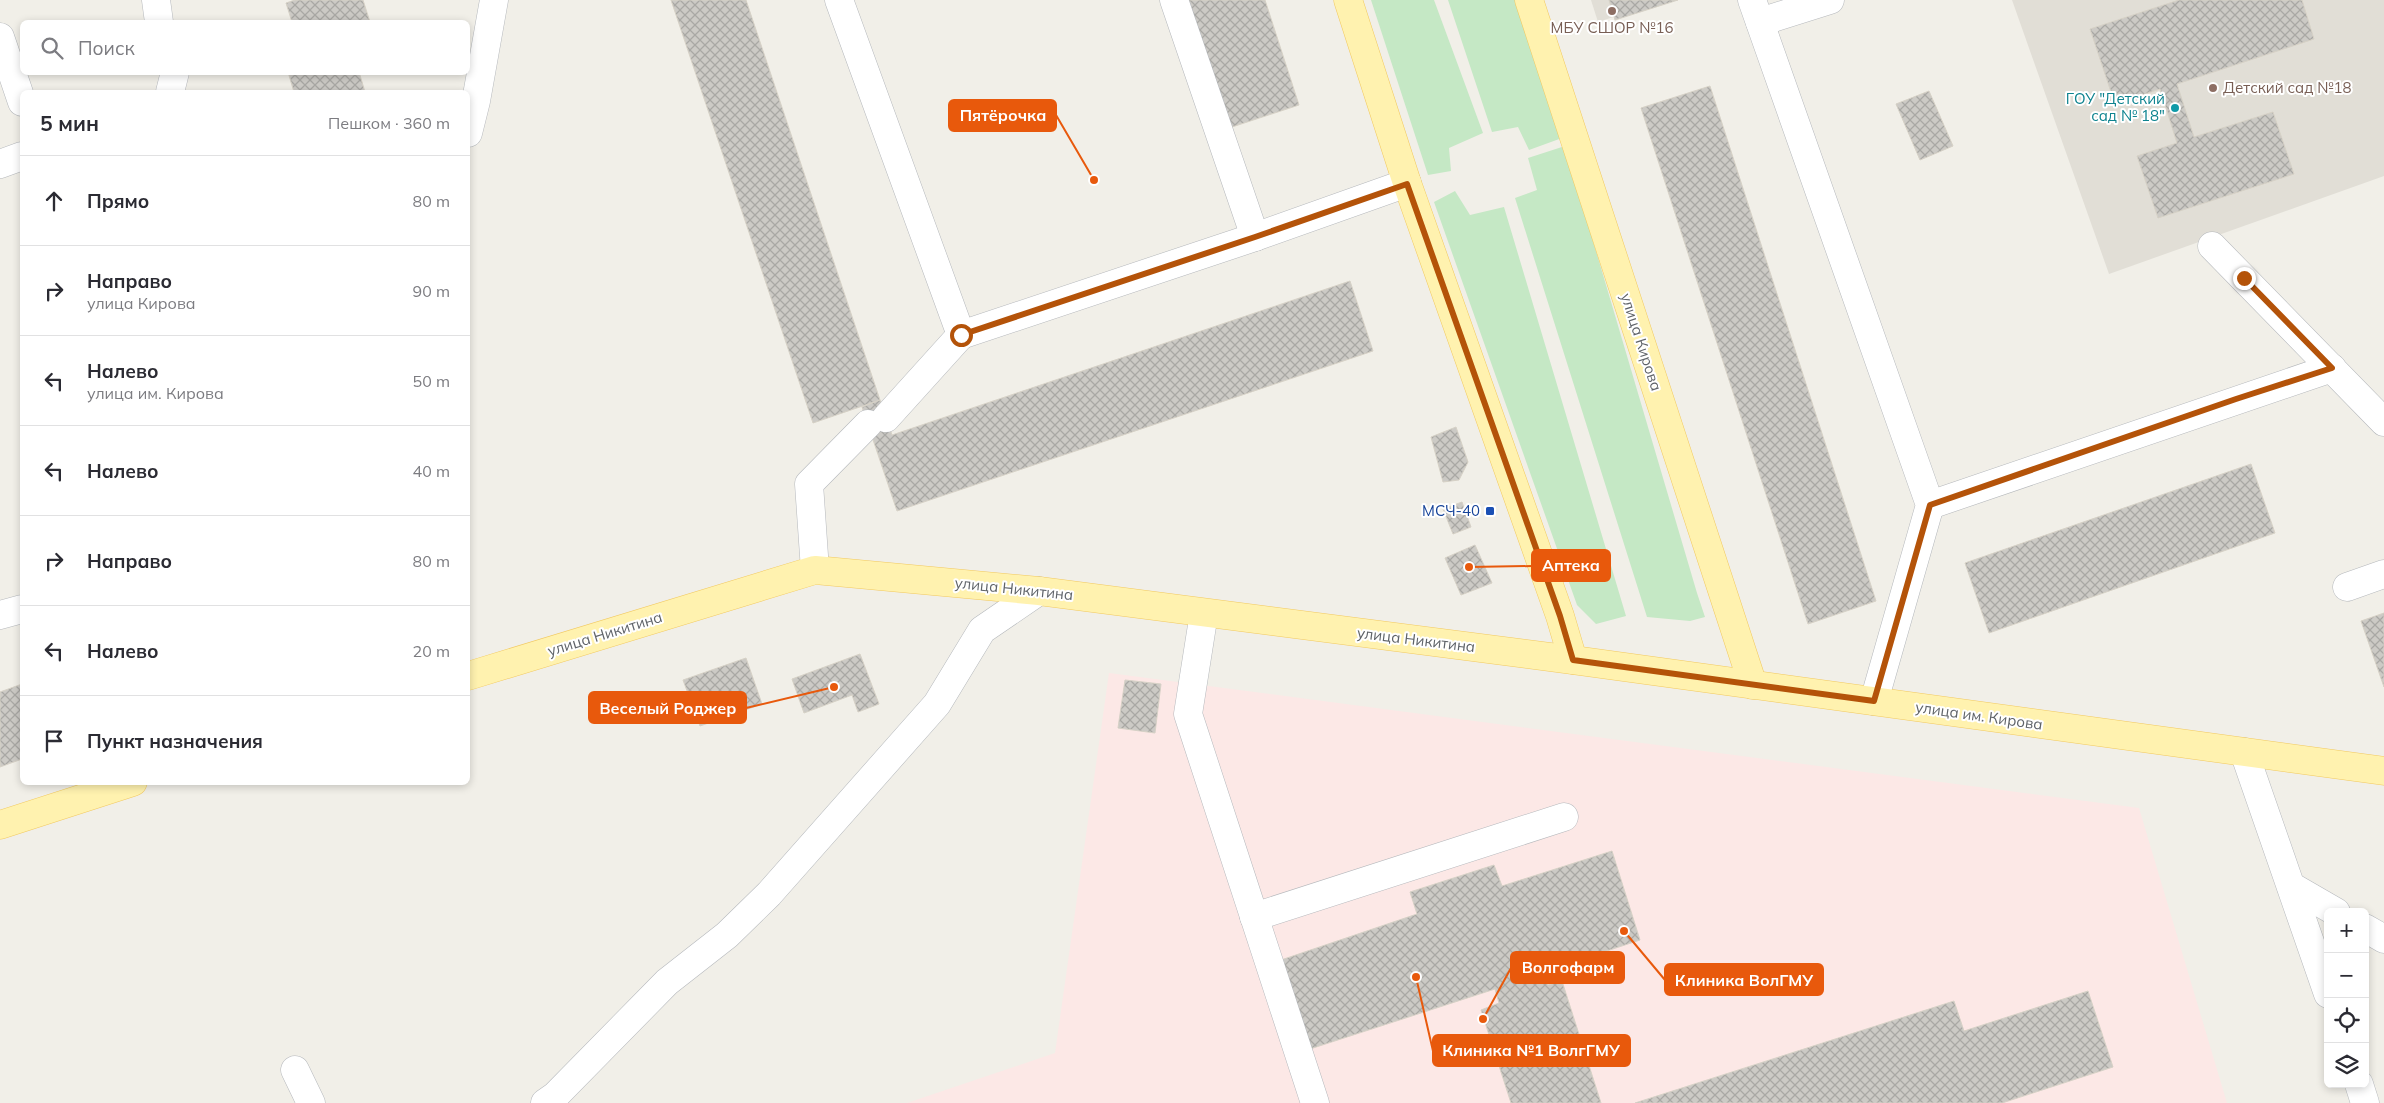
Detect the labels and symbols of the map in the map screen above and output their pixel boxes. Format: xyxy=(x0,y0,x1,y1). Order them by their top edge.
marker: МБУ СШОР №16 xyxy=(1606,5,1618,17)
place label: МБУ СШОР №16 xyxy=(1551,18,1673,37)
place label: Детский сад №18 xyxy=(2223,78,2352,97)
marker: Детский сад №18 xyxy=(2207,82,2219,94)
place label: ГОУ "Детский сад № 18" xyxy=(2066,89,2165,125)
callout: Пятёрочка xyxy=(949,100,1056,131)
marker: ГОУ "Детский сад № 18" xyxy=(2169,102,2181,114)
text: Пятёрочка xyxy=(960,105,1046,125)
route end xyxy=(2233,267,2256,290)
street label: улица Кирова xyxy=(1617,291,1666,393)
route start xyxy=(950,324,973,347)
place label: МСЧ-40 xyxy=(1422,501,1480,520)
marker: МСЧ-40 xyxy=(1484,505,1496,517)
callout: Аптека xyxy=(1532,550,1610,581)
text: Аптека xyxy=(1542,555,1600,575)
street label: улица Никитина xyxy=(954,573,1074,604)
street label: улица Никитина xyxy=(545,607,664,660)
street label: улица Никитина xyxy=(1356,623,1476,656)
callout: Веселый Роджер xyxy=(589,692,746,723)
street label: улица им. Кирова xyxy=(1914,697,2044,734)
text: Веселый Роджер xyxy=(600,698,736,718)
callout: Волгофарм xyxy=(1511,952,1624,983)
text: Волгофарм xyxy=(1522,957,1614,977)
callout: Клиника ВолГМУ xyxy=(1665,964,1823,995)
text: Клиника ВолГМУ xyxy=(1675,970,1814,990)
callout: Клиника №1 ВолгГМУ xyxy=(1433,1035,1630,1066)
text: Клиника №1 ВолгГМУ xyxy=(1442,1040,1621,1060)

